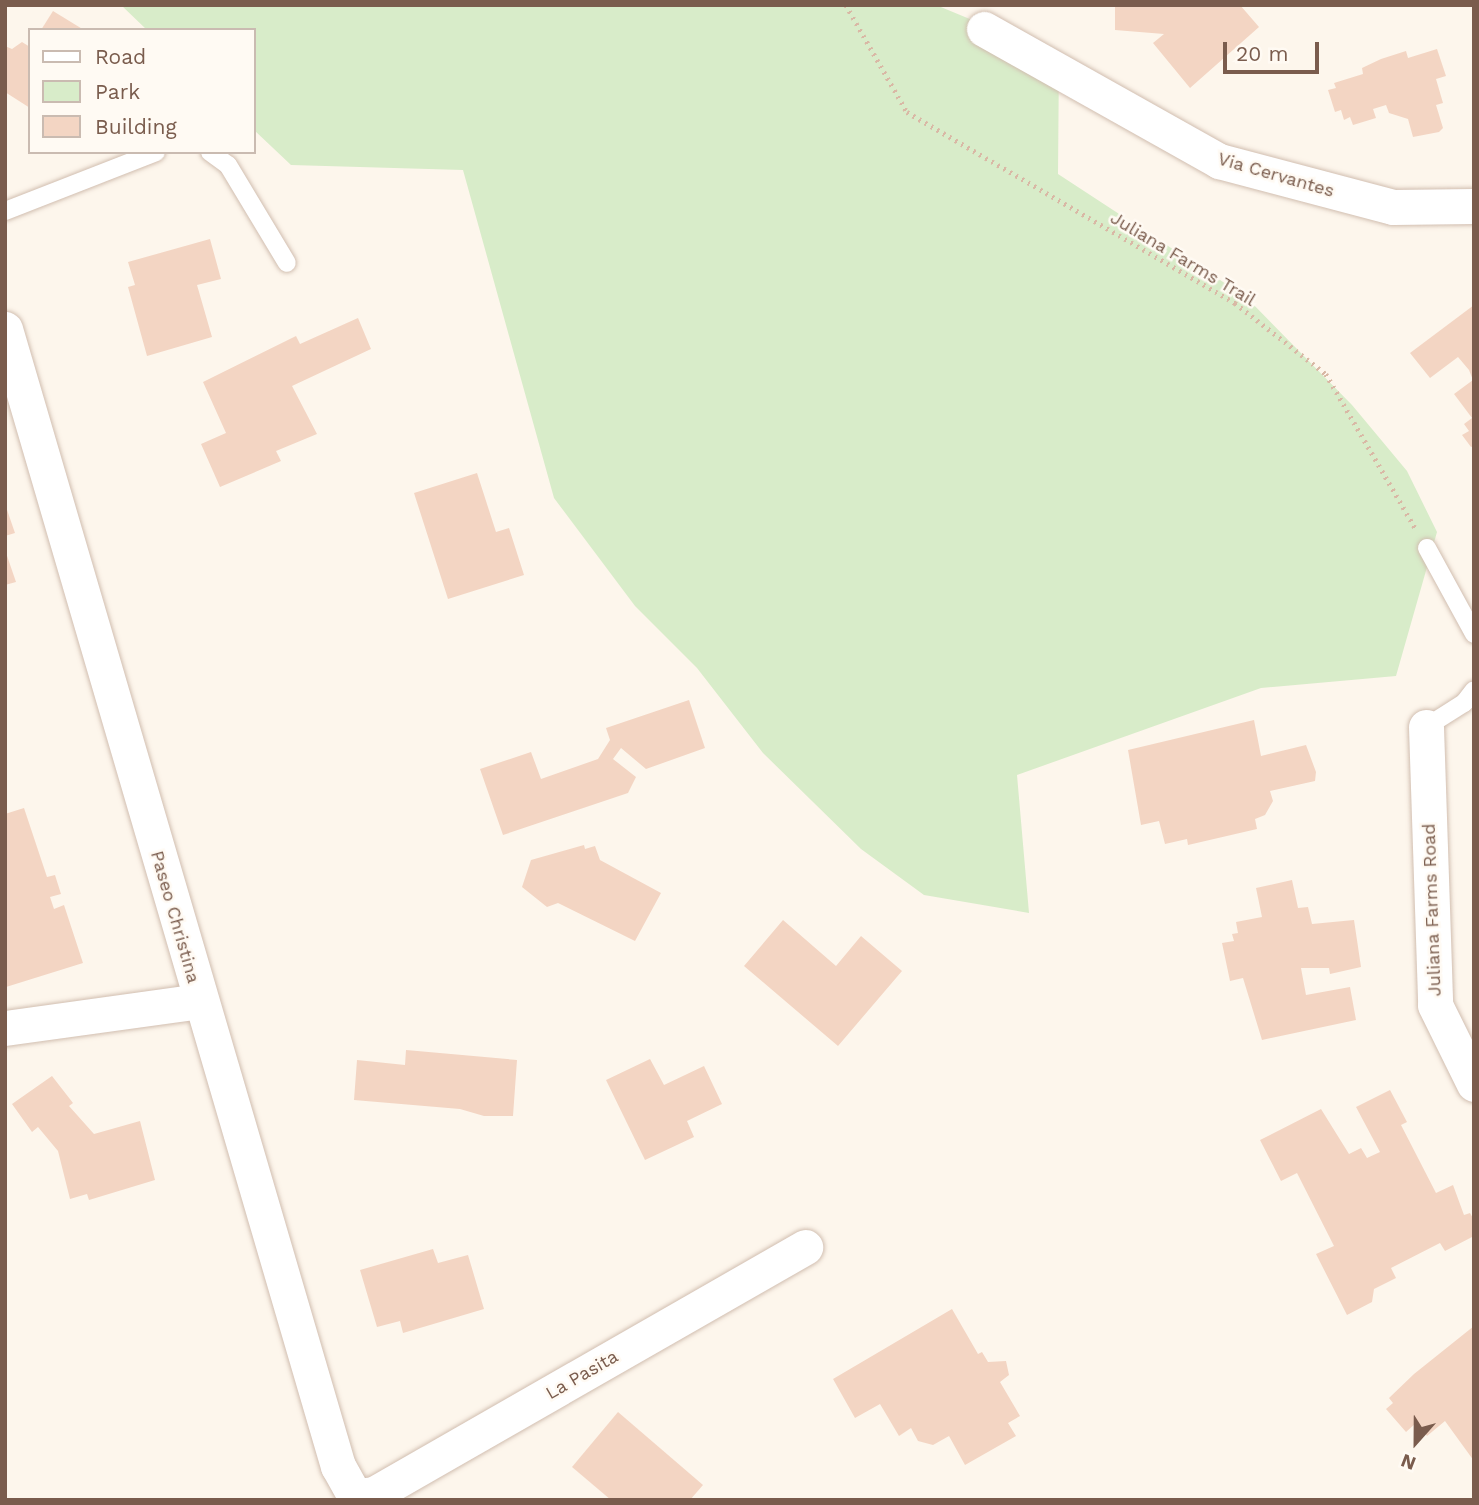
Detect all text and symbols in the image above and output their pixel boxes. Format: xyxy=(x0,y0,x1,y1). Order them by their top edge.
legend xyxy=(28,28,256,154)
scale bar xyxy=(1227,28,1323,72)
text: 20 m xyxy=(1236,41,1288,66)
text: Road xyxy=(95,44,146,69)
text: Park xyxy=(95,79,140,104)
text: Building xyxy=(95,114,177,139)
street label: Via Cervantes xyxy=(1215,148,1337,202)
street label: Juliana Farms Trail xyxy=(1106,207,1260,311)
street label: Juliana Farms Road xyxy=(1418,823,1446,997)
street label: Paseo Christina xyxy=(146,848,204,986)
street label: La Pasita xyxy=(542,1346,622,1404)
north arrow xyxy=(1381,1407,1451,1477)
text: N xyxy=(1398,1449,1419,1475)

